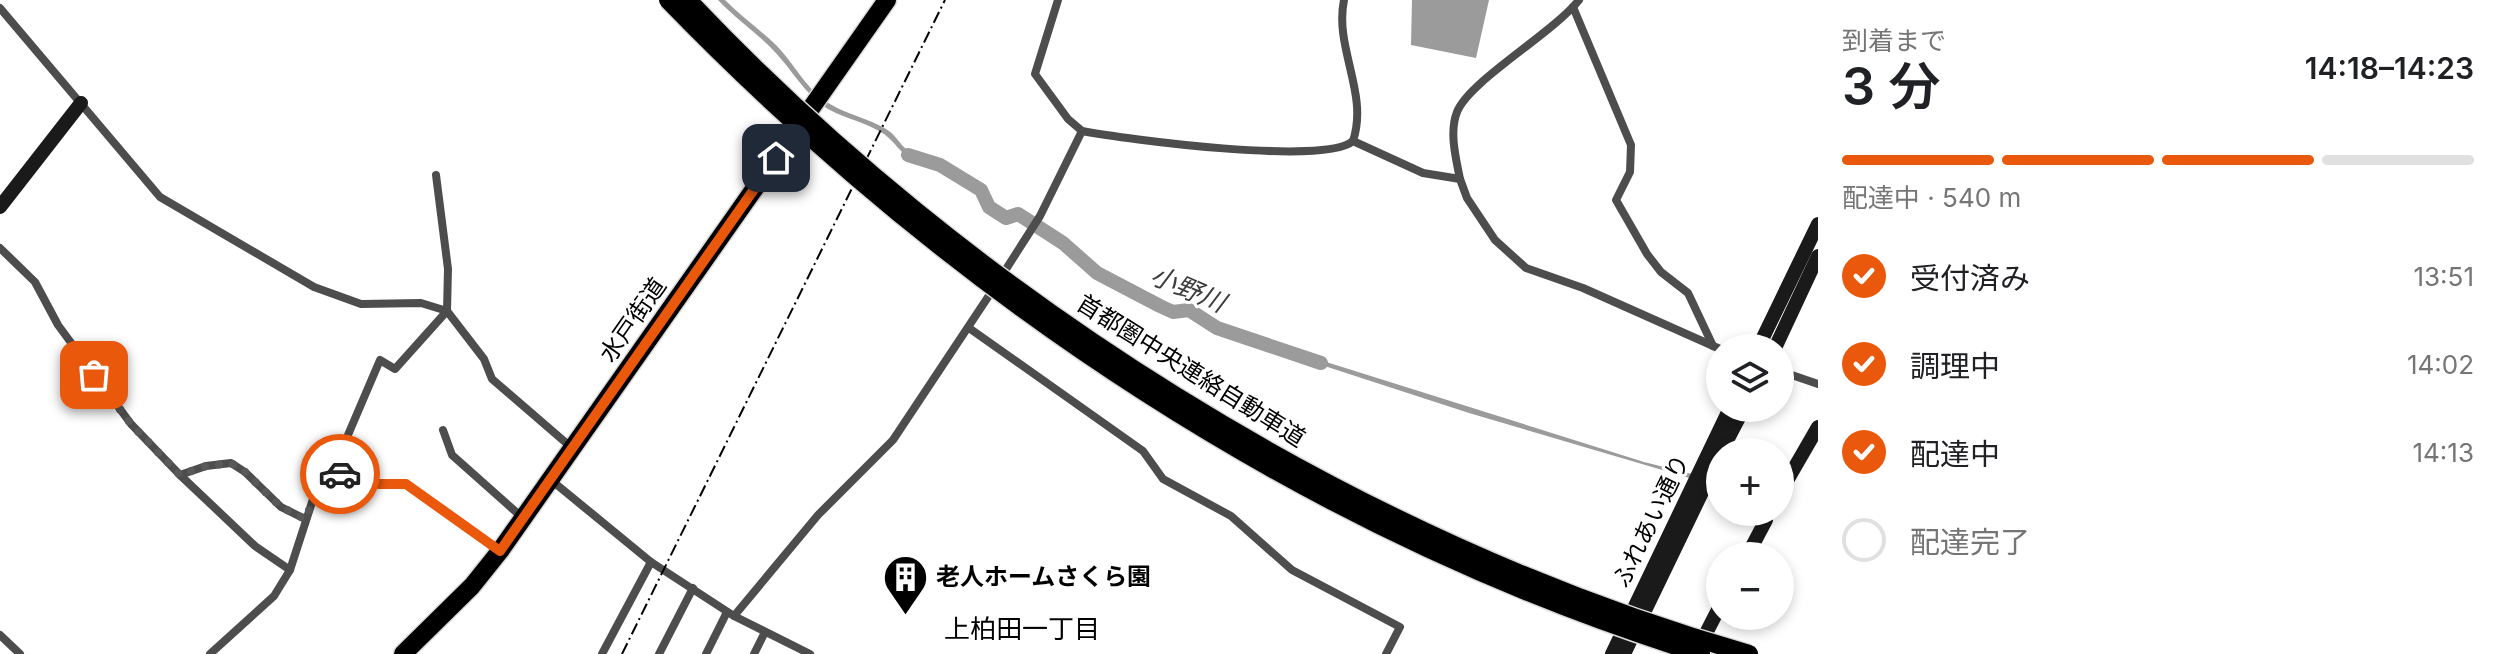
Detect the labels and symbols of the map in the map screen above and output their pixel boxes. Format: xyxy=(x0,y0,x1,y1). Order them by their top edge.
pin xyxy=(742,124,810,192)
water label: 小野川 xyxy=(1146,259,1233,319)
street label: 水戸街道 xyxy=(593,272,672,367)
street label: 首都圏中央連絡自動車道 xyxy=(1072,288,1311,453)
pin xyxy=(60,341,128,409)
courier xyxy=(300,434,380,514)
street label: ふれあい通り xyxy=(1606,450,1695,592)
building icon: 老人ホームさくら園 xyxy=(881,553,929,616)
place label: 老人ホームさくら園 xyxy=(936,562,1151,591)
district label: 上柏田一丁目 xyxy=(944,613,1100,644)

